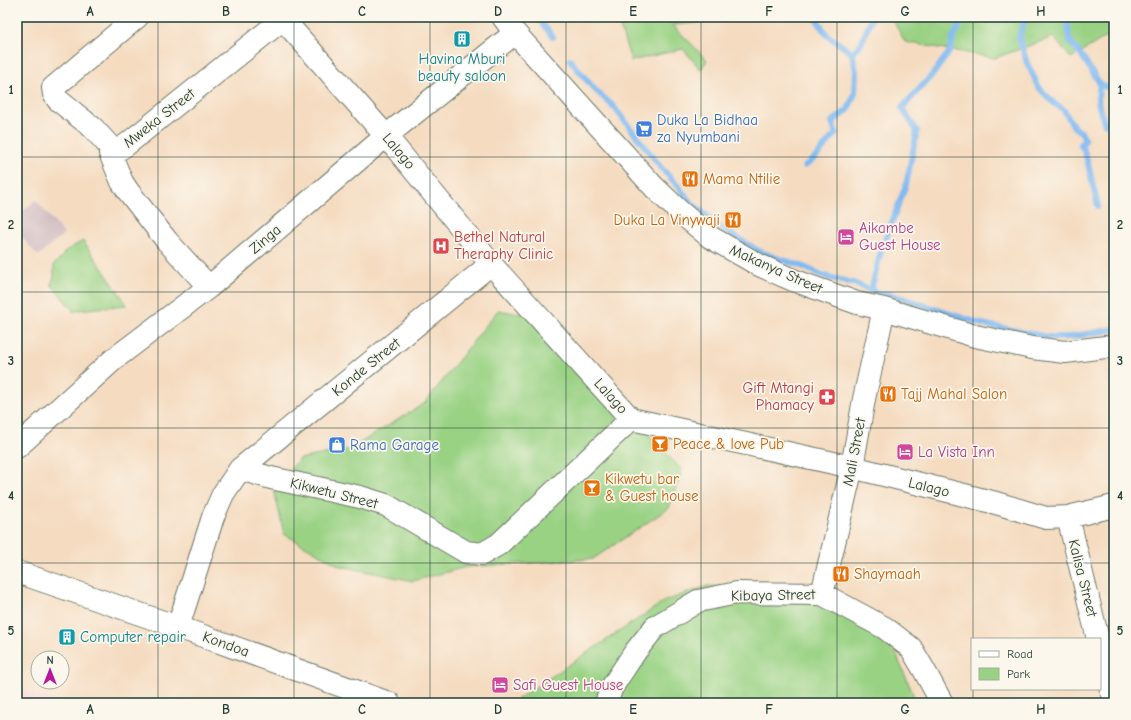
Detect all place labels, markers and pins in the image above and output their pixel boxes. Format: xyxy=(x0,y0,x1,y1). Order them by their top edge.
building icon: Havina Mburi beauty saloon xyxy=(452,29,472,49)
place label: Havina Mburi beauty saloon xyxy=(418,50,506,85)
place label: Duka La Bidhaa za Nyumbani xyxy=(657,111,758,146)
supermarket icon: Duka La Bidhaa za Nyumbani xyxy=(634,119,654,139)
restaurant icon: Mama Ntilie xyxy=(680,169,700,189)
place label: Mama Ntilie xyxy=(703,170,781,188)
restaurant icon: Duka La Vinywaji xyxy=(723,210,743,230)
place label: Duka La Vinywaji xyxy=(613,211,720,229)
place label: Aikambe Guest House xyxy=(859,219,941,254)
hotel icon: Aikambe Guest House xyxy=(836,227,856,247)
place label: Bethel Natural Theraphy Clinic xyxy=(454,228,553,263)
hospital icon: Bethel Natural Theraphy Clinic xyxy=(431,236,451,256)
place label: Gift Mtangi Phamacy xyxy=(743,379,814,414)
restaurant icon: Tajj Mahal Salon xyxy=(878,384,898,404)
place label: Tajj Mahal Salon xyxy=(901,385,1007,403)
pharmacy icon: Gift Mtangi Phamacy xyxy=(817,387,837,407)
bar icon: Peace & love Pub xyxy=(650,434,670,454)
shop icon: Rama Garage xyxy=(327,435,347,455)
place label: Peace & love Pub xyxy=(673,435,784,453)
place label: Rama Garage xyxy=(350,436,439,454)
hotel icon: La Vista Inn xyxy=(895,442,915,462)
place label: La Vista Inn xyxy=(918,443,995,461)
place label: Kikwetu bar & Guest house xyxy=(605,470,699,505)
bar icon: Kikwetu bar & Guest house xyxy=(582,478,602,498)
restaurant icon: Shaymaah xyxy=(831,564,851,584)
place label: Shaymaah xyxy=(854,565,921,583)
building icon: Computer repair xyxy=(57,627,77,647)
place label: Computer repair xyxy=(80,628,186,646)
hotel icon: Safi Guest House xyxy=(490,675,510,695)
place label: Safi Guest House xyxy=(513,676,624,694)

